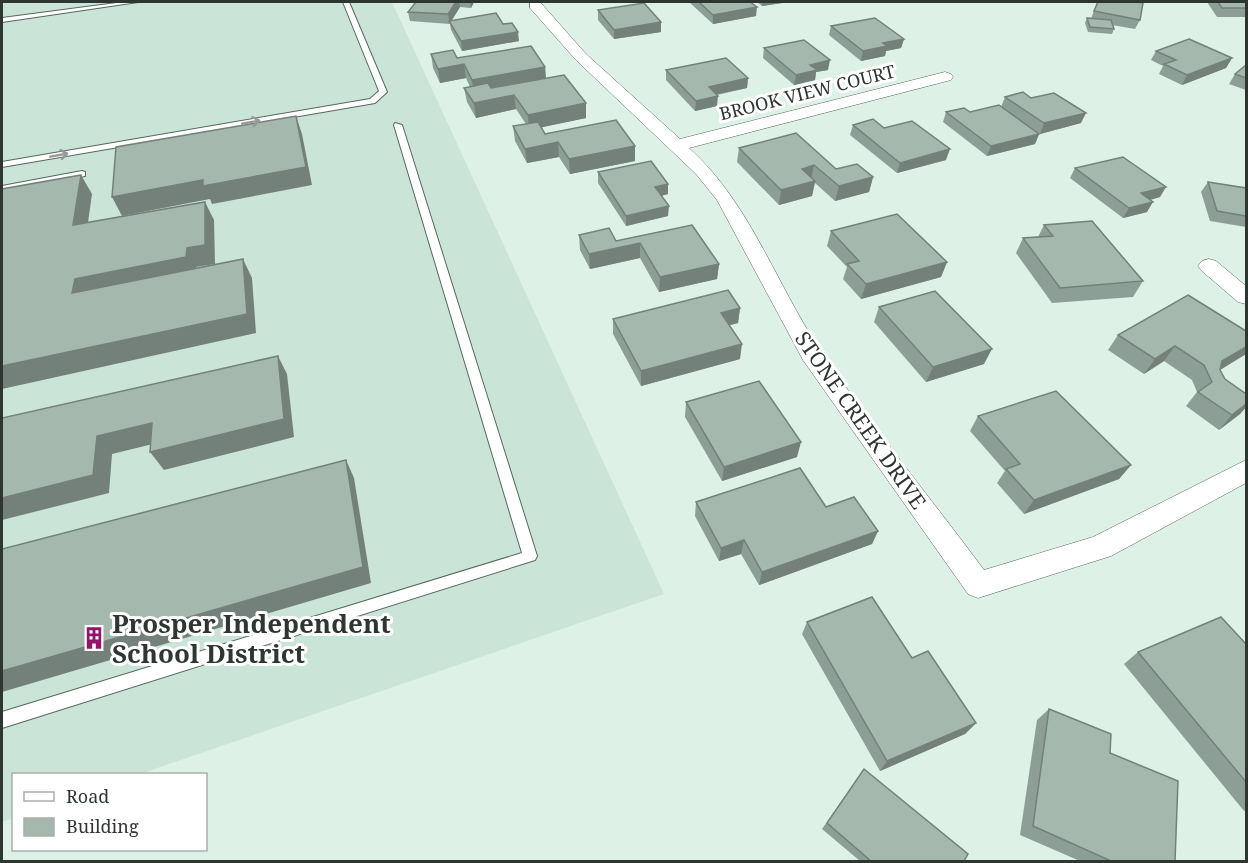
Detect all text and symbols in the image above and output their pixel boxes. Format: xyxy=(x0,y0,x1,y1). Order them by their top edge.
street label: BROOK VIEW COURT xyxy=(717,59,897,125)
one-way arrow xyxy=(241,116,261,127)
one-way arrow xyxy=(49,150,69,161)
street label: STONE CREEK DRIVE xyxy=(789,326,933,514)
place label: Prosper Independent School District xyxy=(112,605,391,671)
building icon: Prosper Independent School District xyxy=(81,625,107,651)
legend xyxy=(12,773,207,851)
text: Road xyxy=(66,784,109,808)
text: Building xyxy=(66,814,139,838)

